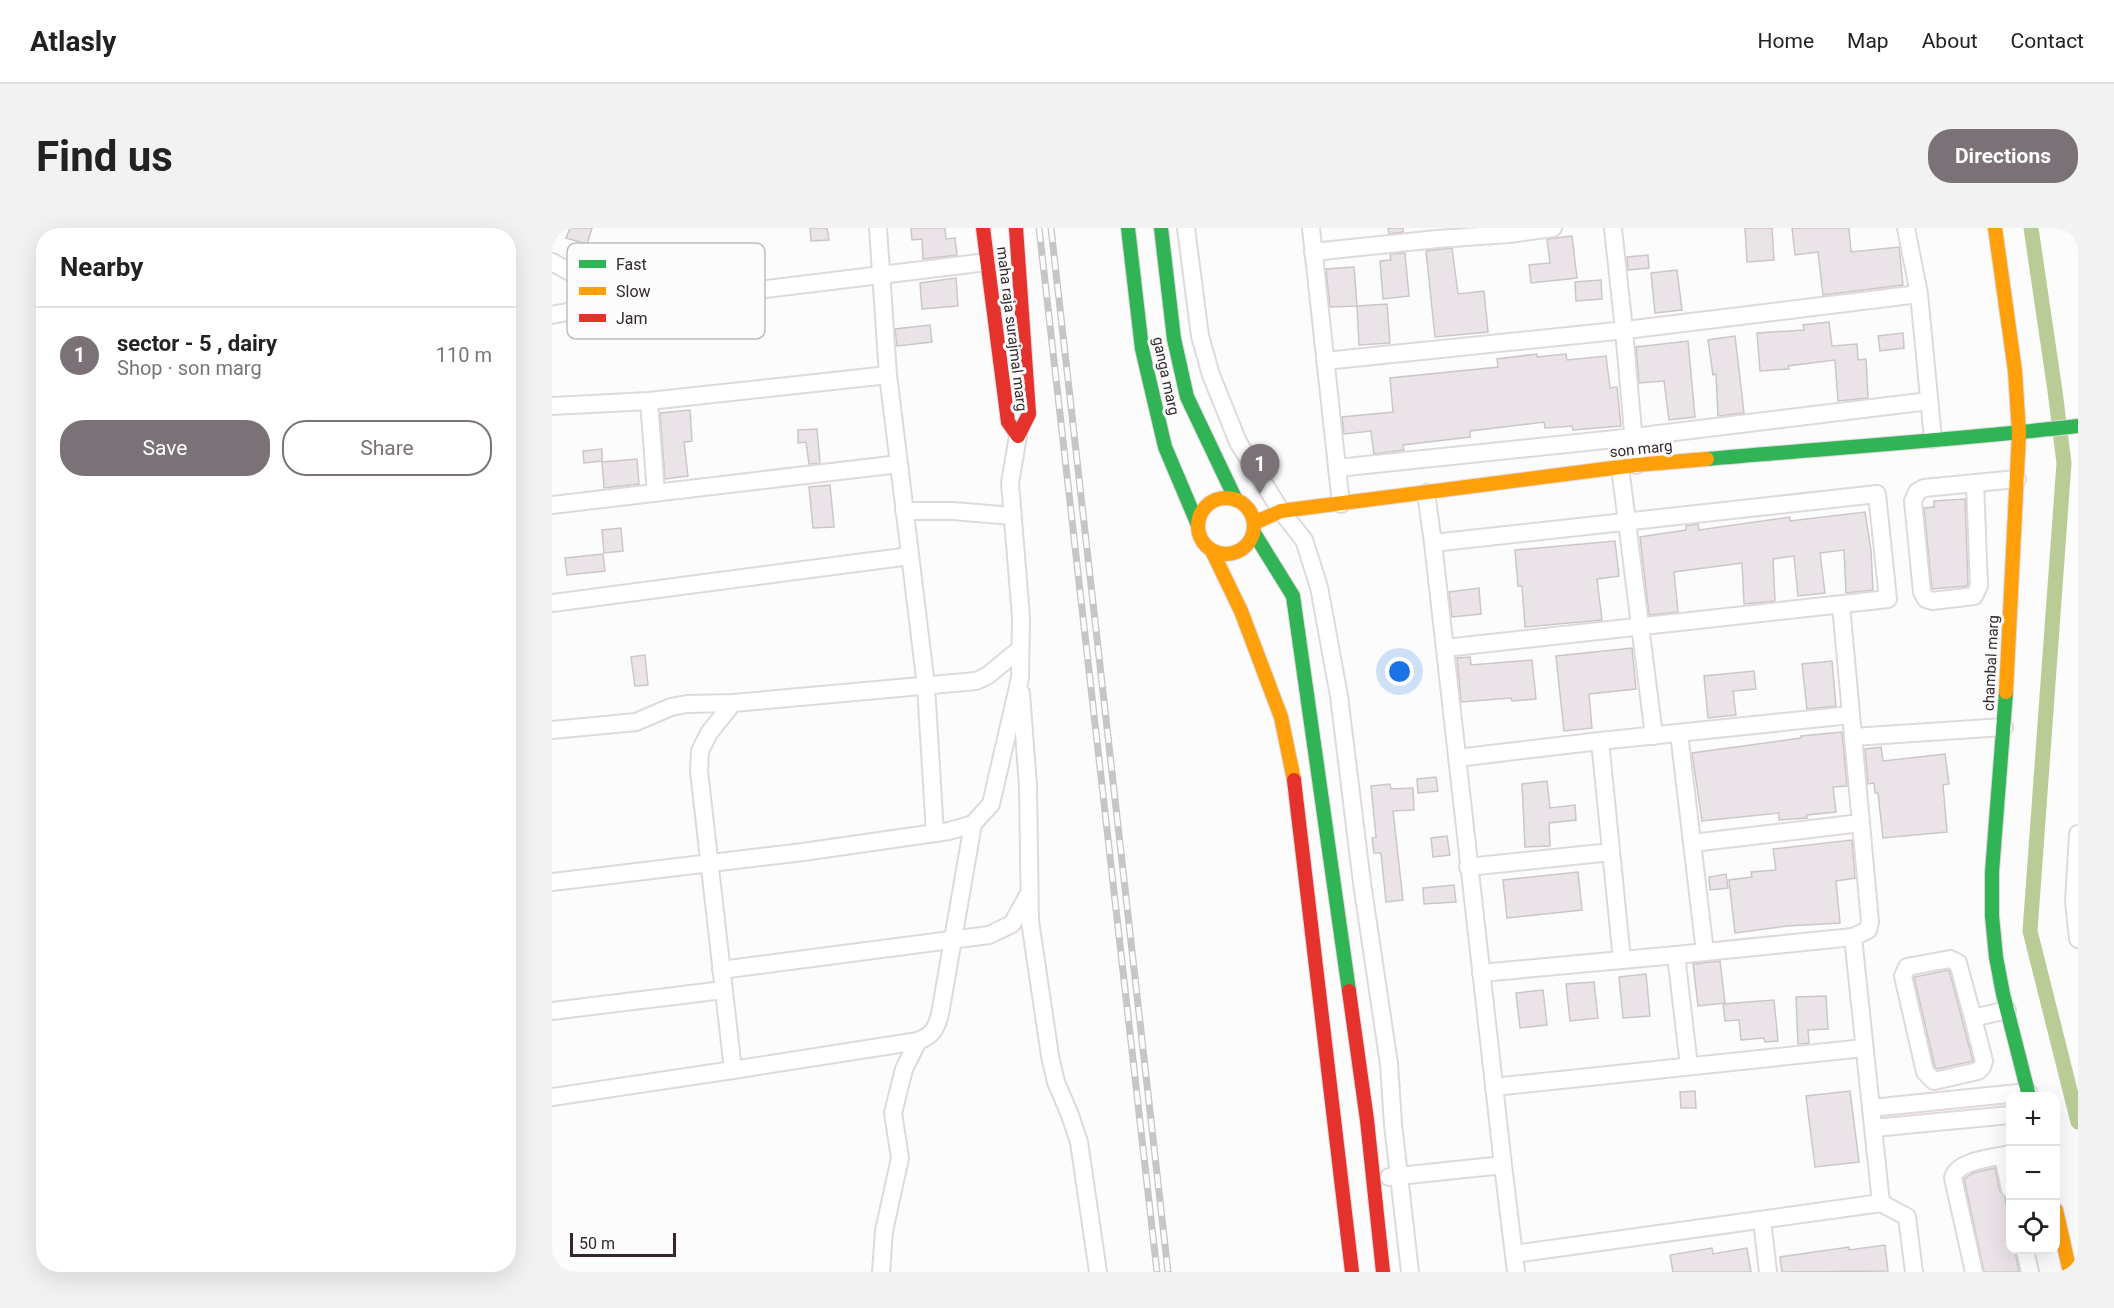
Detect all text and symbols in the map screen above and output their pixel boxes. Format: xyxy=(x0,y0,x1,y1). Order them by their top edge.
text: Atlasly xyxy=(30,25,116,58)
text: Home xyxy=(1758,29,1814,53)
text: Map xyxy=(1847,29,1889,53)
text: About xyxy=(1922,29,1978,53)
text: Contact xyxy=(2011,29,2084,53)
button: Directions xyxy=(1928,129,2078,183)
text: Find us xyxy=(36,132,173,181)
legend xyxy=(567,243,765,339)
street label: maha raja surajmal marg xyxy=(993,246,1031,412)
text: Nearby xyxy=(60,252,143,282)
text: Fast xyxy=(616,255,647,274)
text: Slow xyxy=(616,282,651,301)
text: Jam xyxy=(616,309,648,328)
text: sector - 5 , dairy xyxy=(117,331,277,356)
street label: ganga marg xyxy=(1149,335,1183,417)
text: 1 xyxy=(74,343,85,367)
text: 110 m xyxy=(436,343,492,367)
text: Shop · son marg xyxy=(117,356,262,380)
button: Save xyxy=(60,420,270,476)
button: Share xyxy=(282,420,492,476)
street label: son marg xyxy=(1609,437,1673,461)
pin: 1 xyxy=(1240,444,1280,494)
street label: chambal marg xyxy=(1979,615,2003,711)
your location xyxy=(1385,657,1414,686)
map controls xyxy=(2006,1092,2060,1254)
button: + xyxy=(2006,1092,2060,1146)
button: − xyxy=(2006,1146,2060,1200)
button: locate xyxy=(2006,1200,2060,1254)
scale bar xyxy=(570,1230,676,1258)
text: 50 m xyxy=(579,1234,615,1253)

